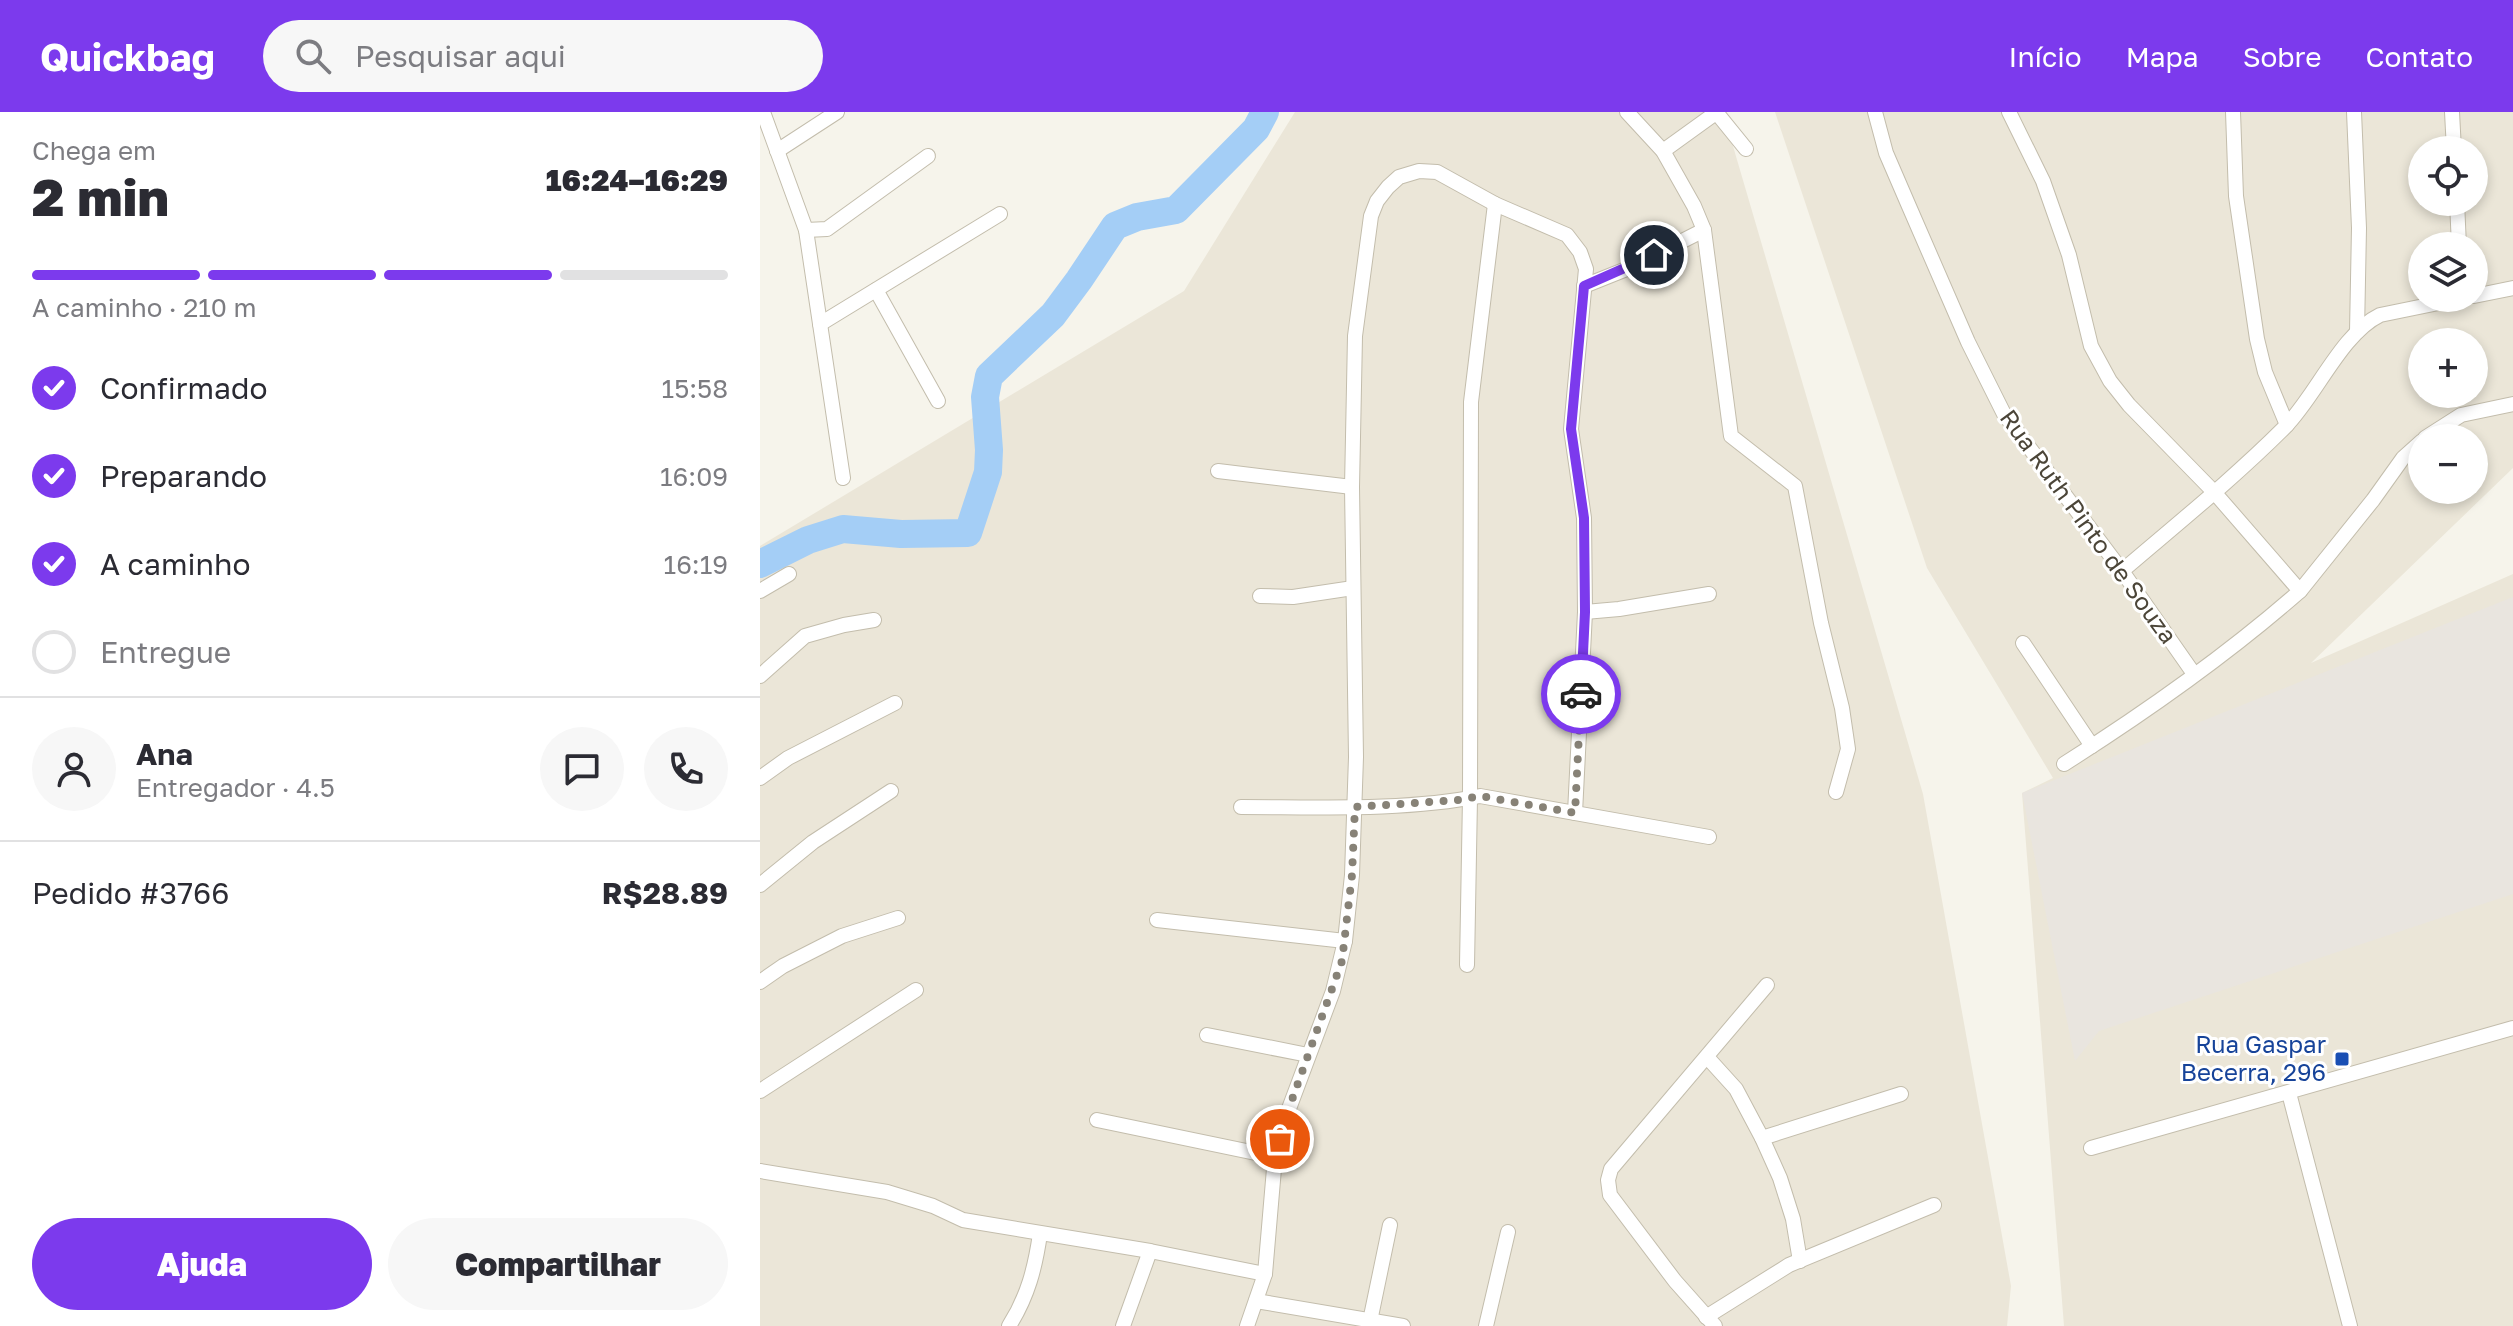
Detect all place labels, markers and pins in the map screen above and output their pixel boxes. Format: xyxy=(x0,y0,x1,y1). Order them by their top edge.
pin xyxy=(1620,221,1688,289)
place label: Rua Gaspar Becerra, 296 xyxy=(2181,1029,2326,1086)
marker: Rua Gaspar Becerra, 296 xyxy=(2333,1050,2351,1068)
pin xyxy=(1246,1105,1314,1173)

